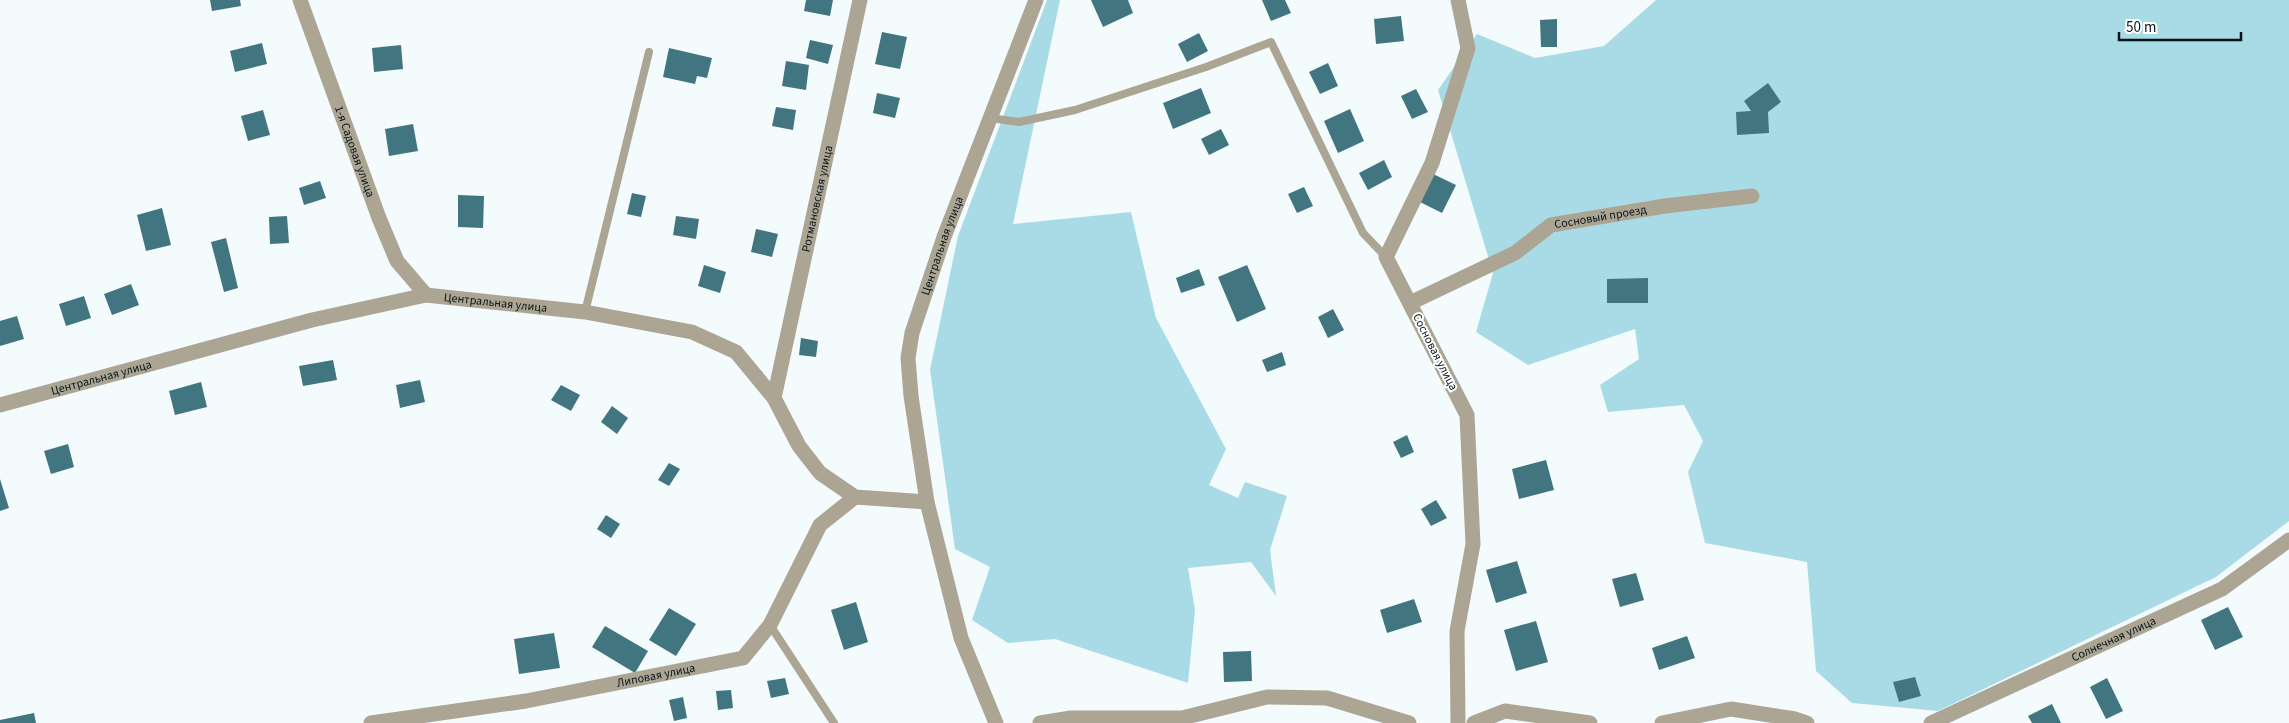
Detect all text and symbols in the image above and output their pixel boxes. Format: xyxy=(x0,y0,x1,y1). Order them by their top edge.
scale bar xyxy=(2119,10,2242,42)
text: 50 m xyxy=(2126,17,2156,38)
street label: 1-я Садовая улица xyxy=(330,103,379,200)
street label: Ротмановская улица xyxy=(797,144,837,254)
street label: Центральная улица xyxy=(917,194,967,297)
street label: Сосновый проезд xyxy=(1553,201,1648,233)
street label: Центральная улица xyxy=(443,288,548,316)
street label: Сосновая улица xyxy=(1408,311,1462,393)
street label: Центральная улица xyxy=(49,356,154,399)
street label: Солнечная улица xyxy=(2068,612,2159,666)
street label: Липовая улица xyxy=(615,659,697,691)

